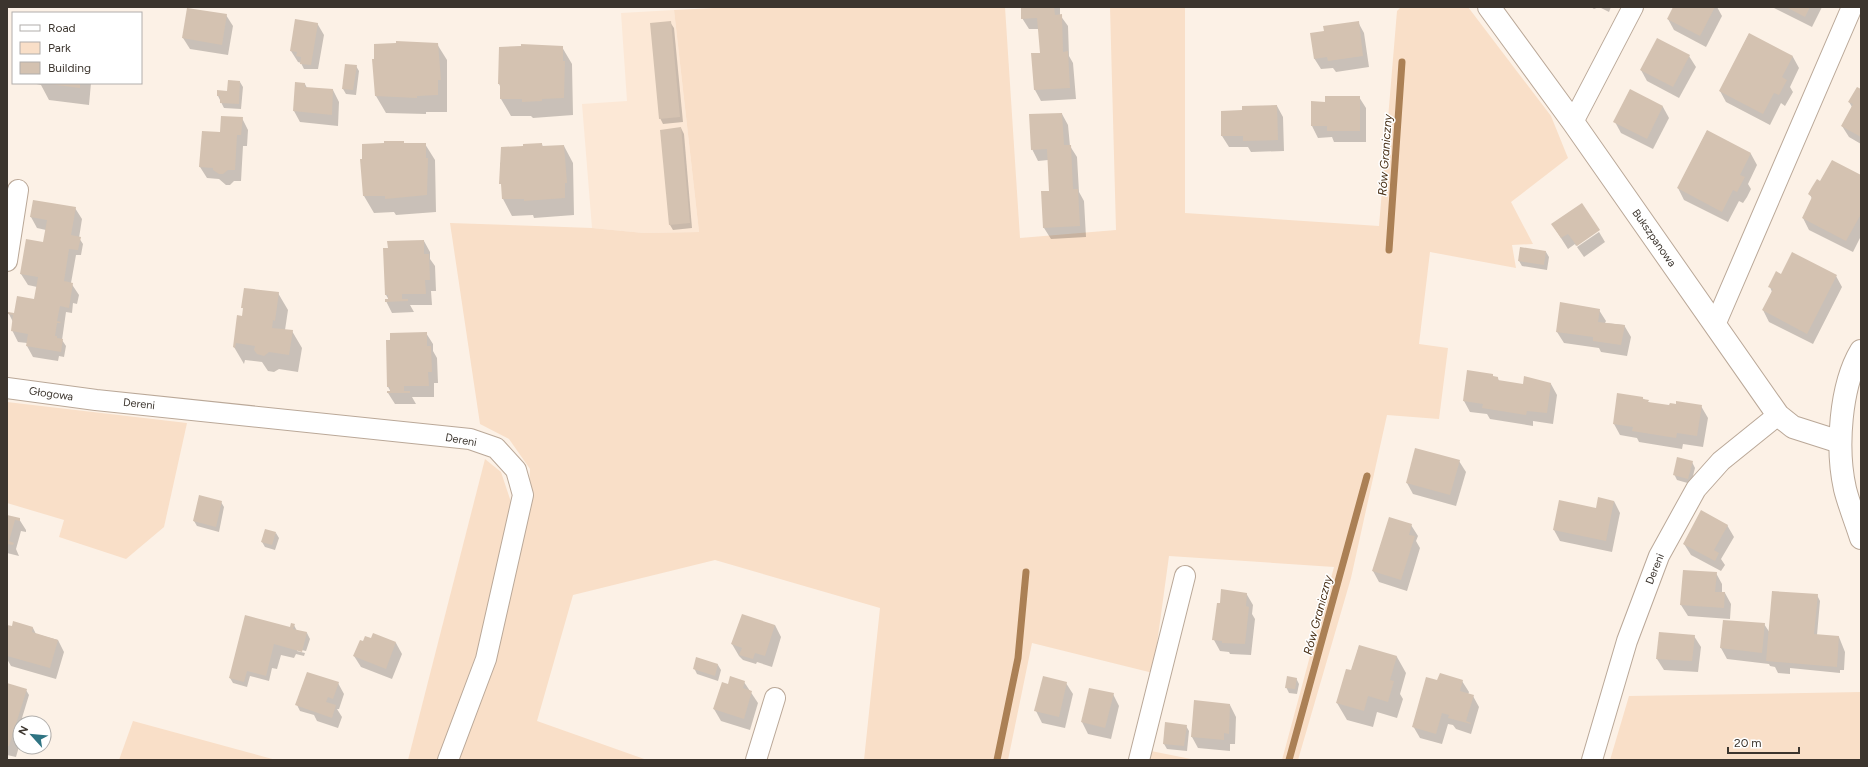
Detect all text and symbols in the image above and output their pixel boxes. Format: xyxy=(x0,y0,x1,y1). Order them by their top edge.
legend xyxy=(12,12,142,84)
text: Road xyxy=(48,21,76,35)
text: Park xyxy=(48,41,71,55)
text: Building xyxy=(48,61,91,75)
water label: Rów Graniczny xyxy=(1375,113,1395,196)
street label: Bukszpanowa xyxy=(1629,207,1679,269)
street label: Głogowa xyxy=(28,384,74,404)
street label: Dereni xyxy=(122,396,156,412)
street label: Dereni xyxy=(444,431,478,449)
street label: Dereni xyxy=(1643,552,1667,586)
water label: Rów Graniczny xyxy=(1301,573,1336,656)
north arrow xyxy=(12,715,52,755)
text: N xyxy=(16,724,31,737)
scale bar xyxy=(1728,729,1799,755)
text: 20 m xyxy=(1734,736,1762,750)

